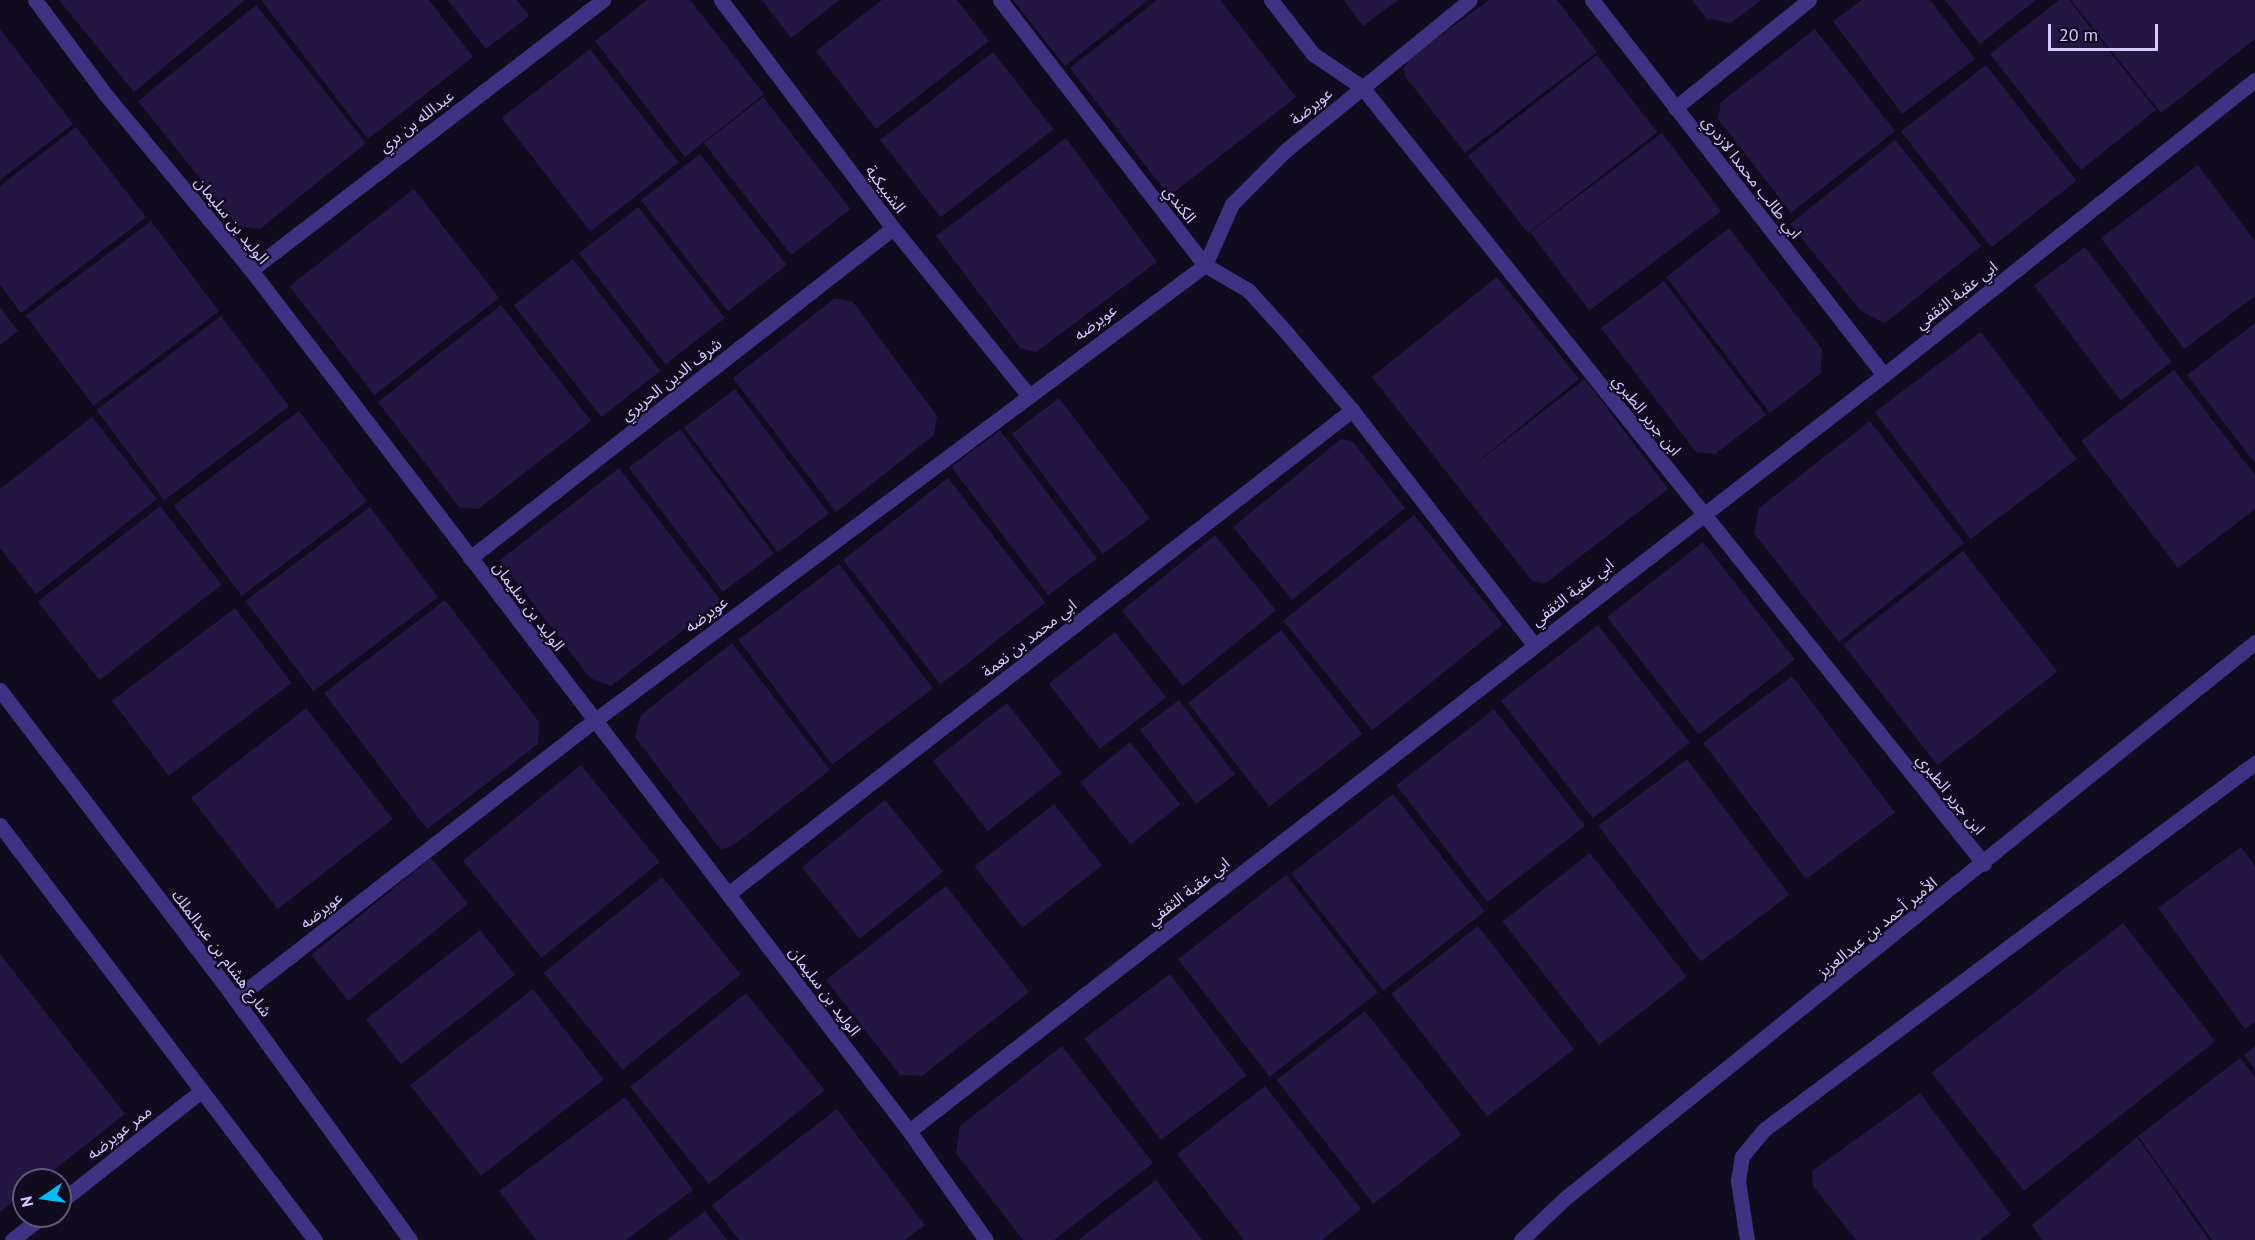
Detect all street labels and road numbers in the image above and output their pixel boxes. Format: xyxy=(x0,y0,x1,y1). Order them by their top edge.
street label: عويرضة xyxy=(1286,83,1336,129)
street label: عبدالله بن بري xyxy=(375,86,457,156)
street label: ابي طالب محمدا لازدري xyxy=(1698,112,1806,242)
street label: الشبيكية xyxy=(862,161,910,217)
street label: الوليد بن سليمان xyxy=(191,172,273,268)
street label: الكندي xyxy=(1159,181,1201,227)
street label: ابي عقبة الثقفي xyxy=(1911,257,2001,333)
street label: عويرضه xyxy=(1070,300,1120,344)
street label: شرف الدين الحريري xyxy=(617,334,725,424)
street label: ابن جرير الطبري xyxy=(1609,371,1685,459)
street label: ابي عقبة الثقفي xyxy=(1527,554,1617,630)
street label: الوليد بن سليمان xyxy=(489,558,569,654)
street label: عويرضه xyxy=(681,592,731,636)
street label: ابي محمد بن نعمة xyxy=(978,595,1080,681)
street label: ابن جرير الطبري xyxy=(1913,750,1989,838)
street label: ابي عقبة الثقفي xyxy=(1143,853,1233,929)
street label: الأمير أحمد بن عبدالعزيز xyxy=(1813,873,1941,981)
street label: شارع هشام بن عبدالملك xyxy=(168,886,276,1020)
street label: عويرضه xyxy=(296,888,346,932)
street label: الوليد بن سليمان xyxy=(785,943,865,1039)
street label: ممر عويرضه xyxy=(83,1101,155,1163)

